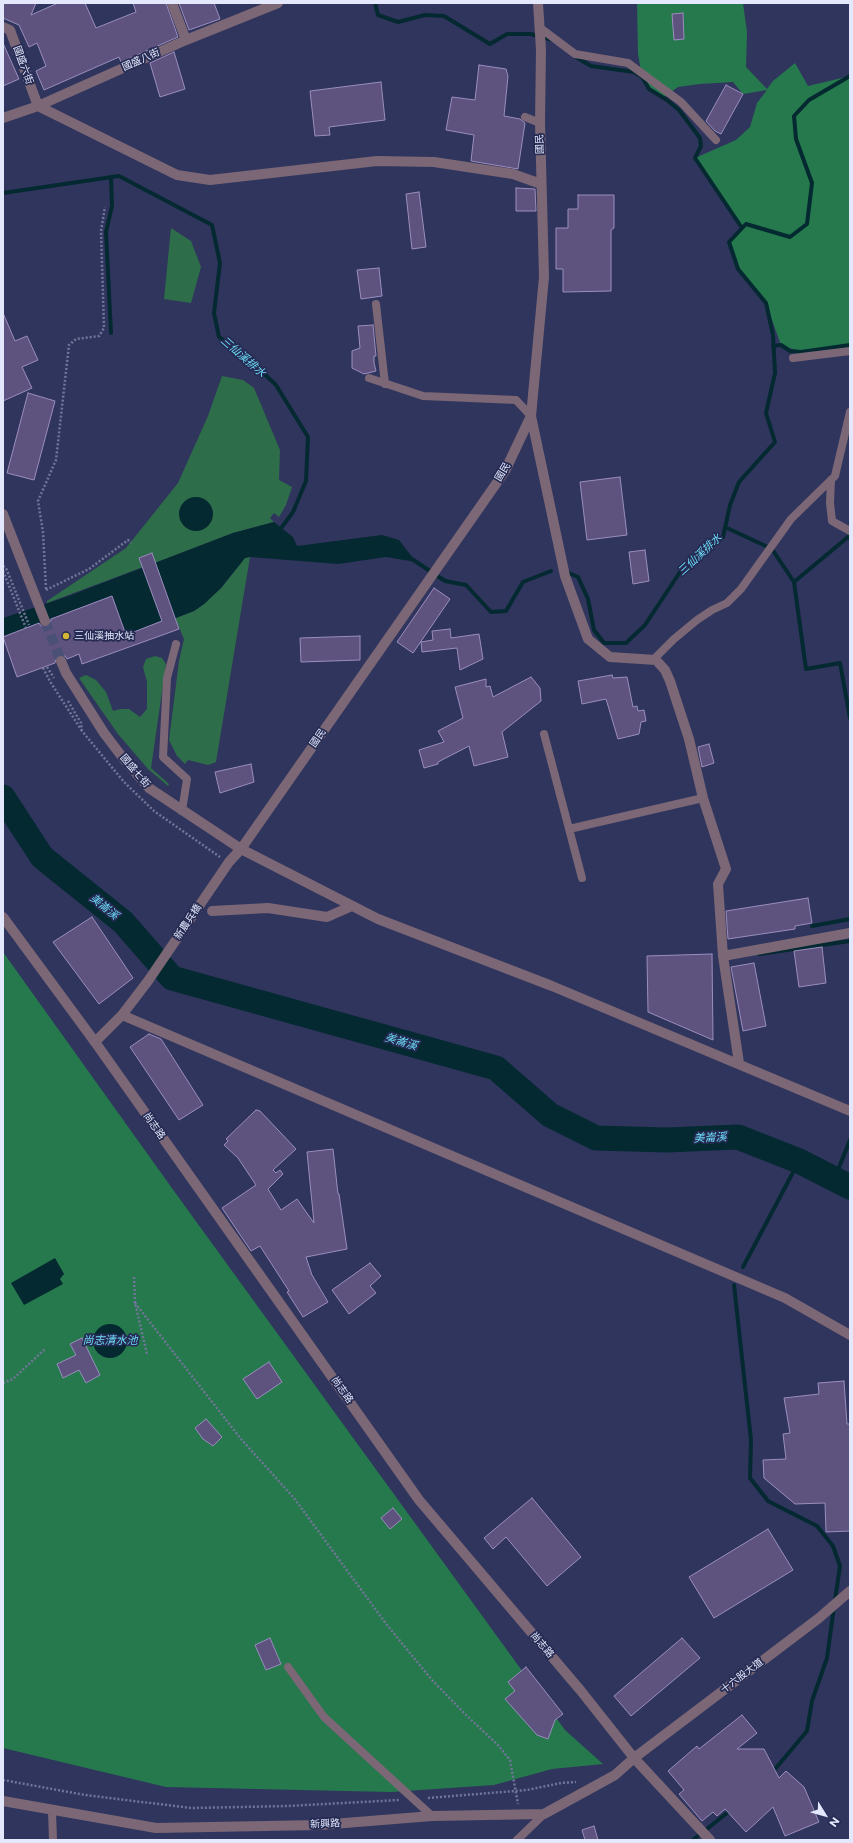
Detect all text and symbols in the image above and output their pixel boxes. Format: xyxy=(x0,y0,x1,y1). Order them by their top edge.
street label: 國盛六街 xyxy=(11,44,35,86)
street label: 國盛八街 xyxy=(120,46,162,74)
street label: 國民 xyxy=(534,134,546,154)
water label: 三仙溪排水 xyxy=(218,334,268,380)
street label: 國民 xyxy=(493,460,513,484)
water label: 三仙溪排水 xyxy=(675,531,725,579)
place label: 三仙溪抽水站 xyxy=(74,630,134,642)
marker: 三仙溪抽水站 xyxy=(61,631,71,641)
street label: 國民 xyxy=(307,726,329,750)
street label: 國盛七街 xyxy=(117,752,153,790)
water label: 美崙溪 xyxy=(87,891,121,923)
street label: 新農兵橋 xyxy=(172,902,204,942)
water label: 美崙溪 xyxy=(383,1031,419,1053)
street label: 尚志路 xyxy=(140,1110,168,1142)
water label: 美崙溪 xyxy=(693,1131,727,1145)
water label: 尚志清水池 xyxy=(83,1334,137,1348)
street label: 尚志路 xyxy=(328,1374,356,1406)
street label: 尚志路 xyxy=(528,1630,556,1660)
street label: 十六股大道 xyxy=(718,1656,766,1696)
north arrow xyxy=(805,1795,845,1835)
text: N xyxy=(826,1814,843,1830)
street label: 新興路 xyxy=(310,1817,340,1831)

